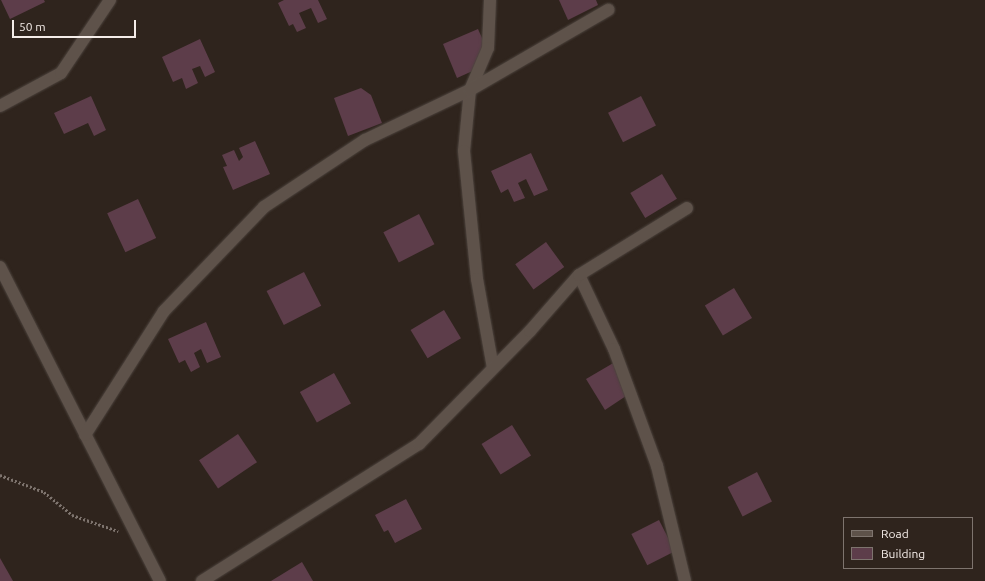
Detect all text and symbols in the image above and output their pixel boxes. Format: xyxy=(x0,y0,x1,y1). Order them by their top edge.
scale bar xyxy=(14,12,138,38)
text: 50 m xyxy=(19,20,46,33)
legend xyxy=(843,517,973,569)
text: Road xyxy=(881,527,909,540)
text: Building xyxy=(881,547,925,560)

